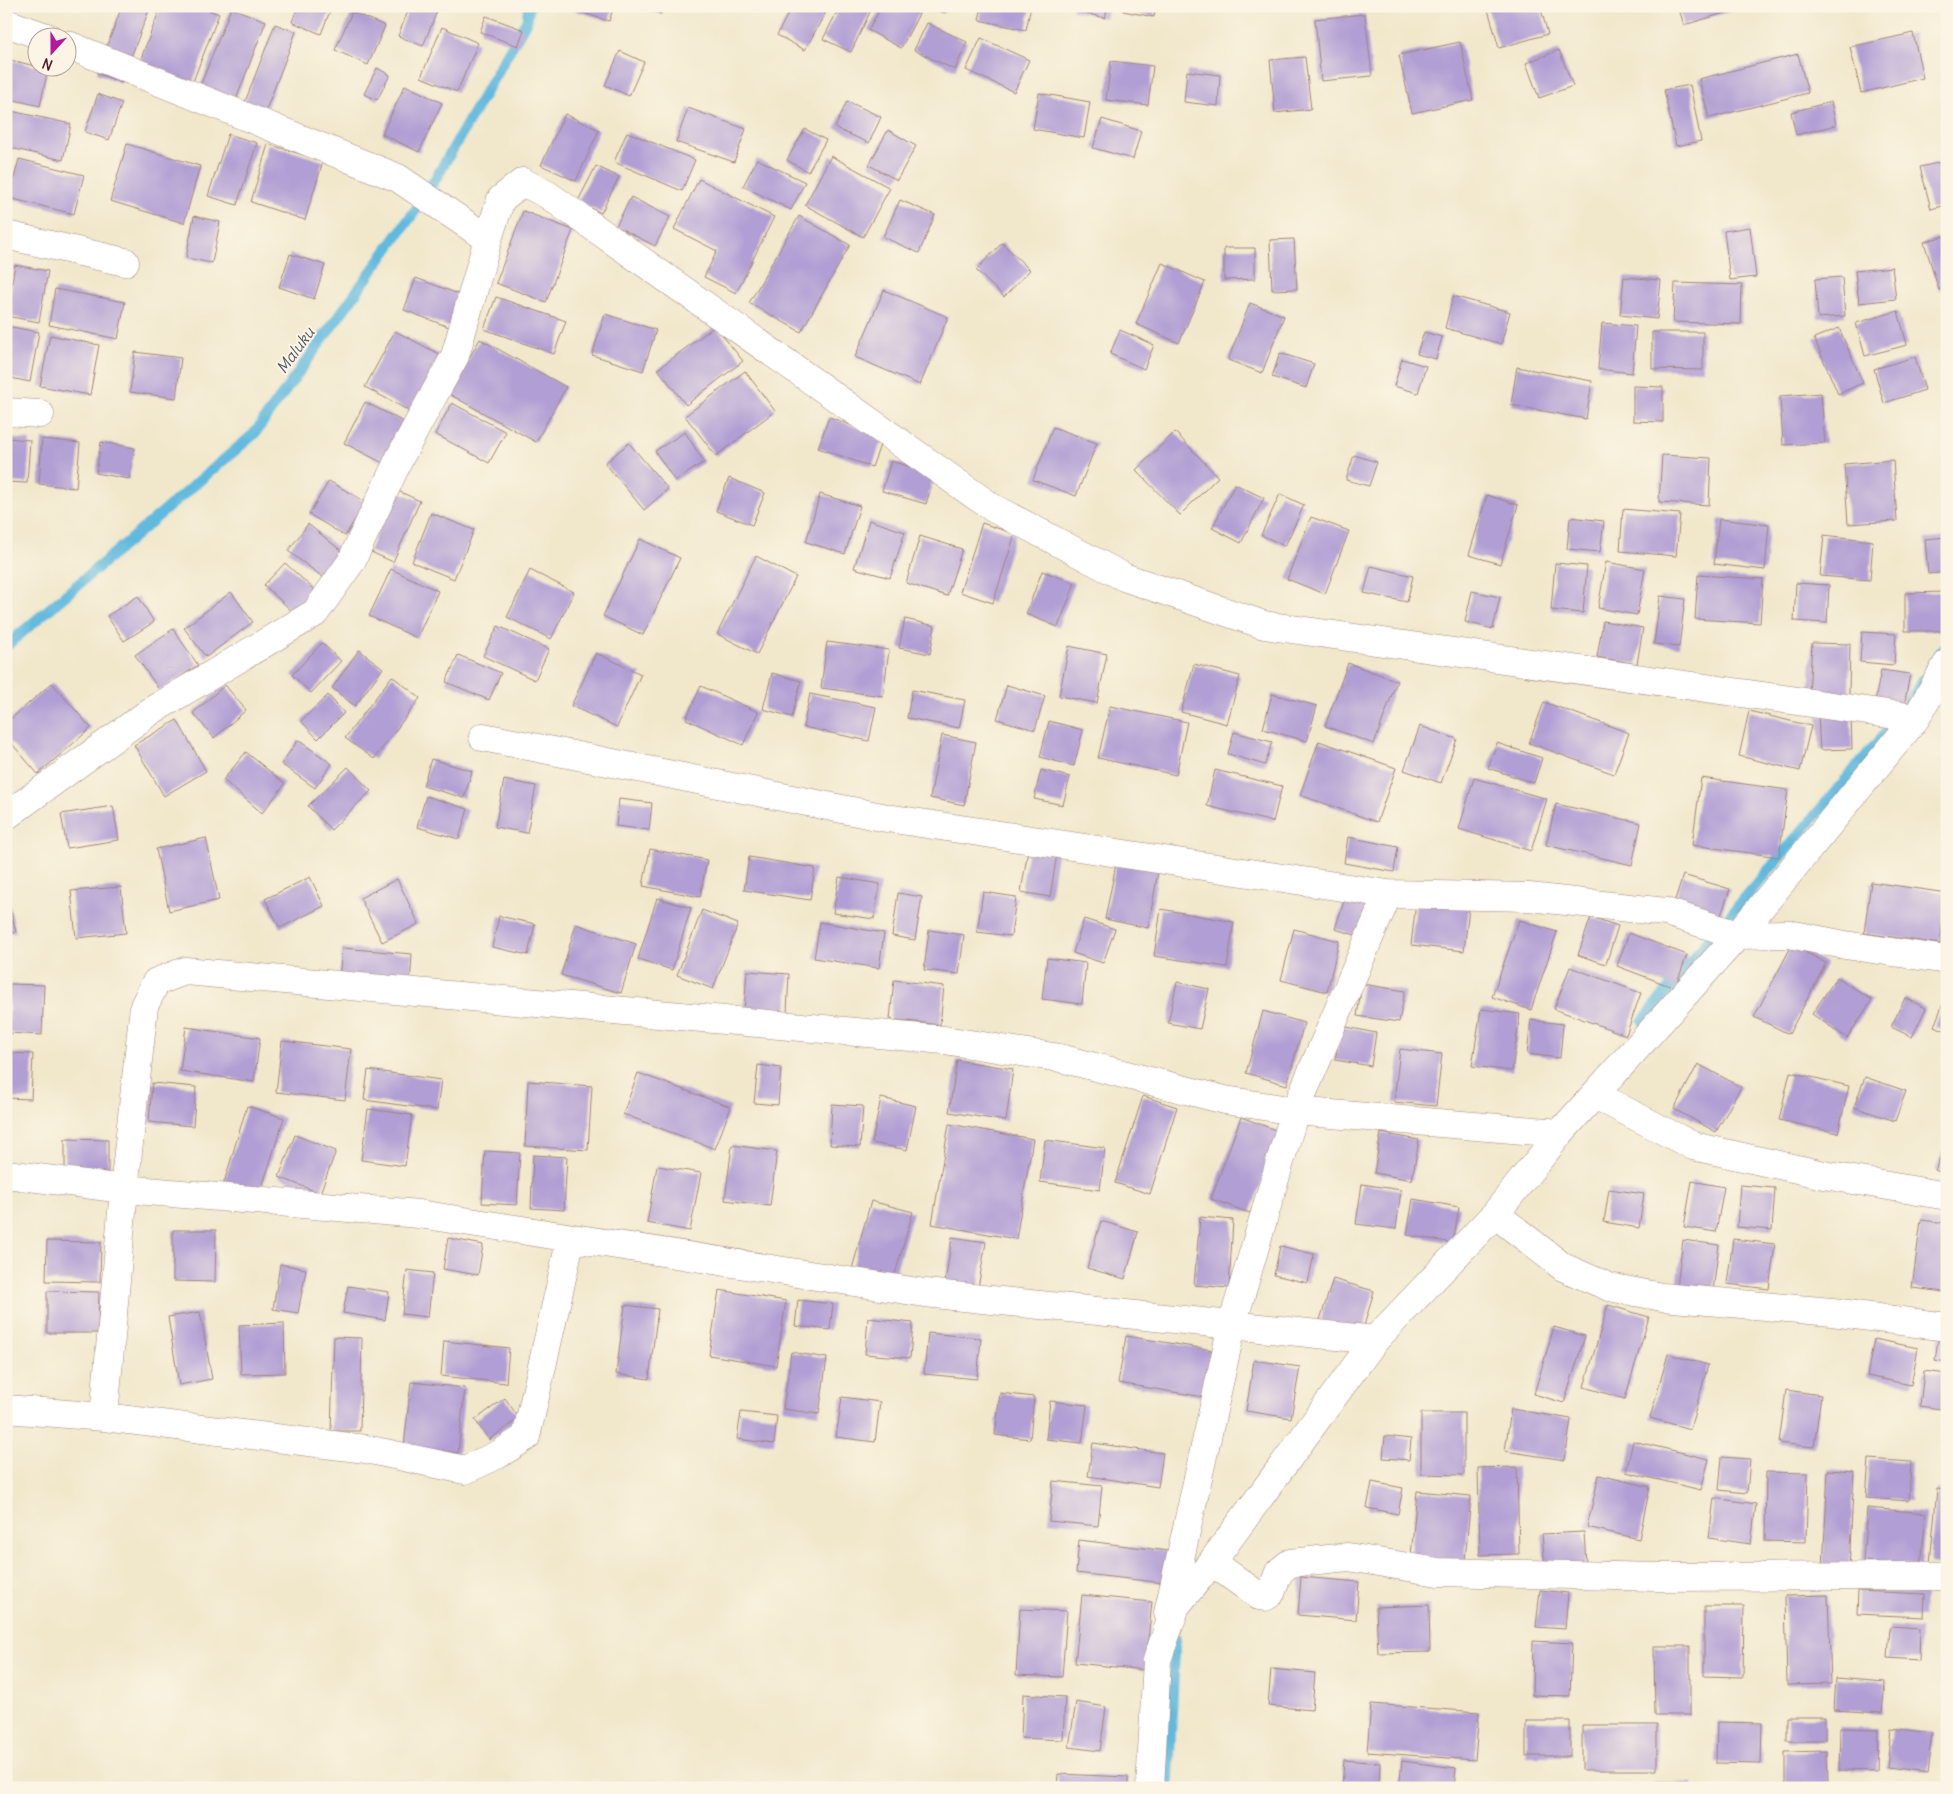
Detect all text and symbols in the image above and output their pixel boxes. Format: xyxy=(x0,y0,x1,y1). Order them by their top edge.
north arrow xyxy=(28,28,78,78)
text: N xyxy=(40,54,55,74)
water label: Maluku xyxy=(271,322,319,377)

